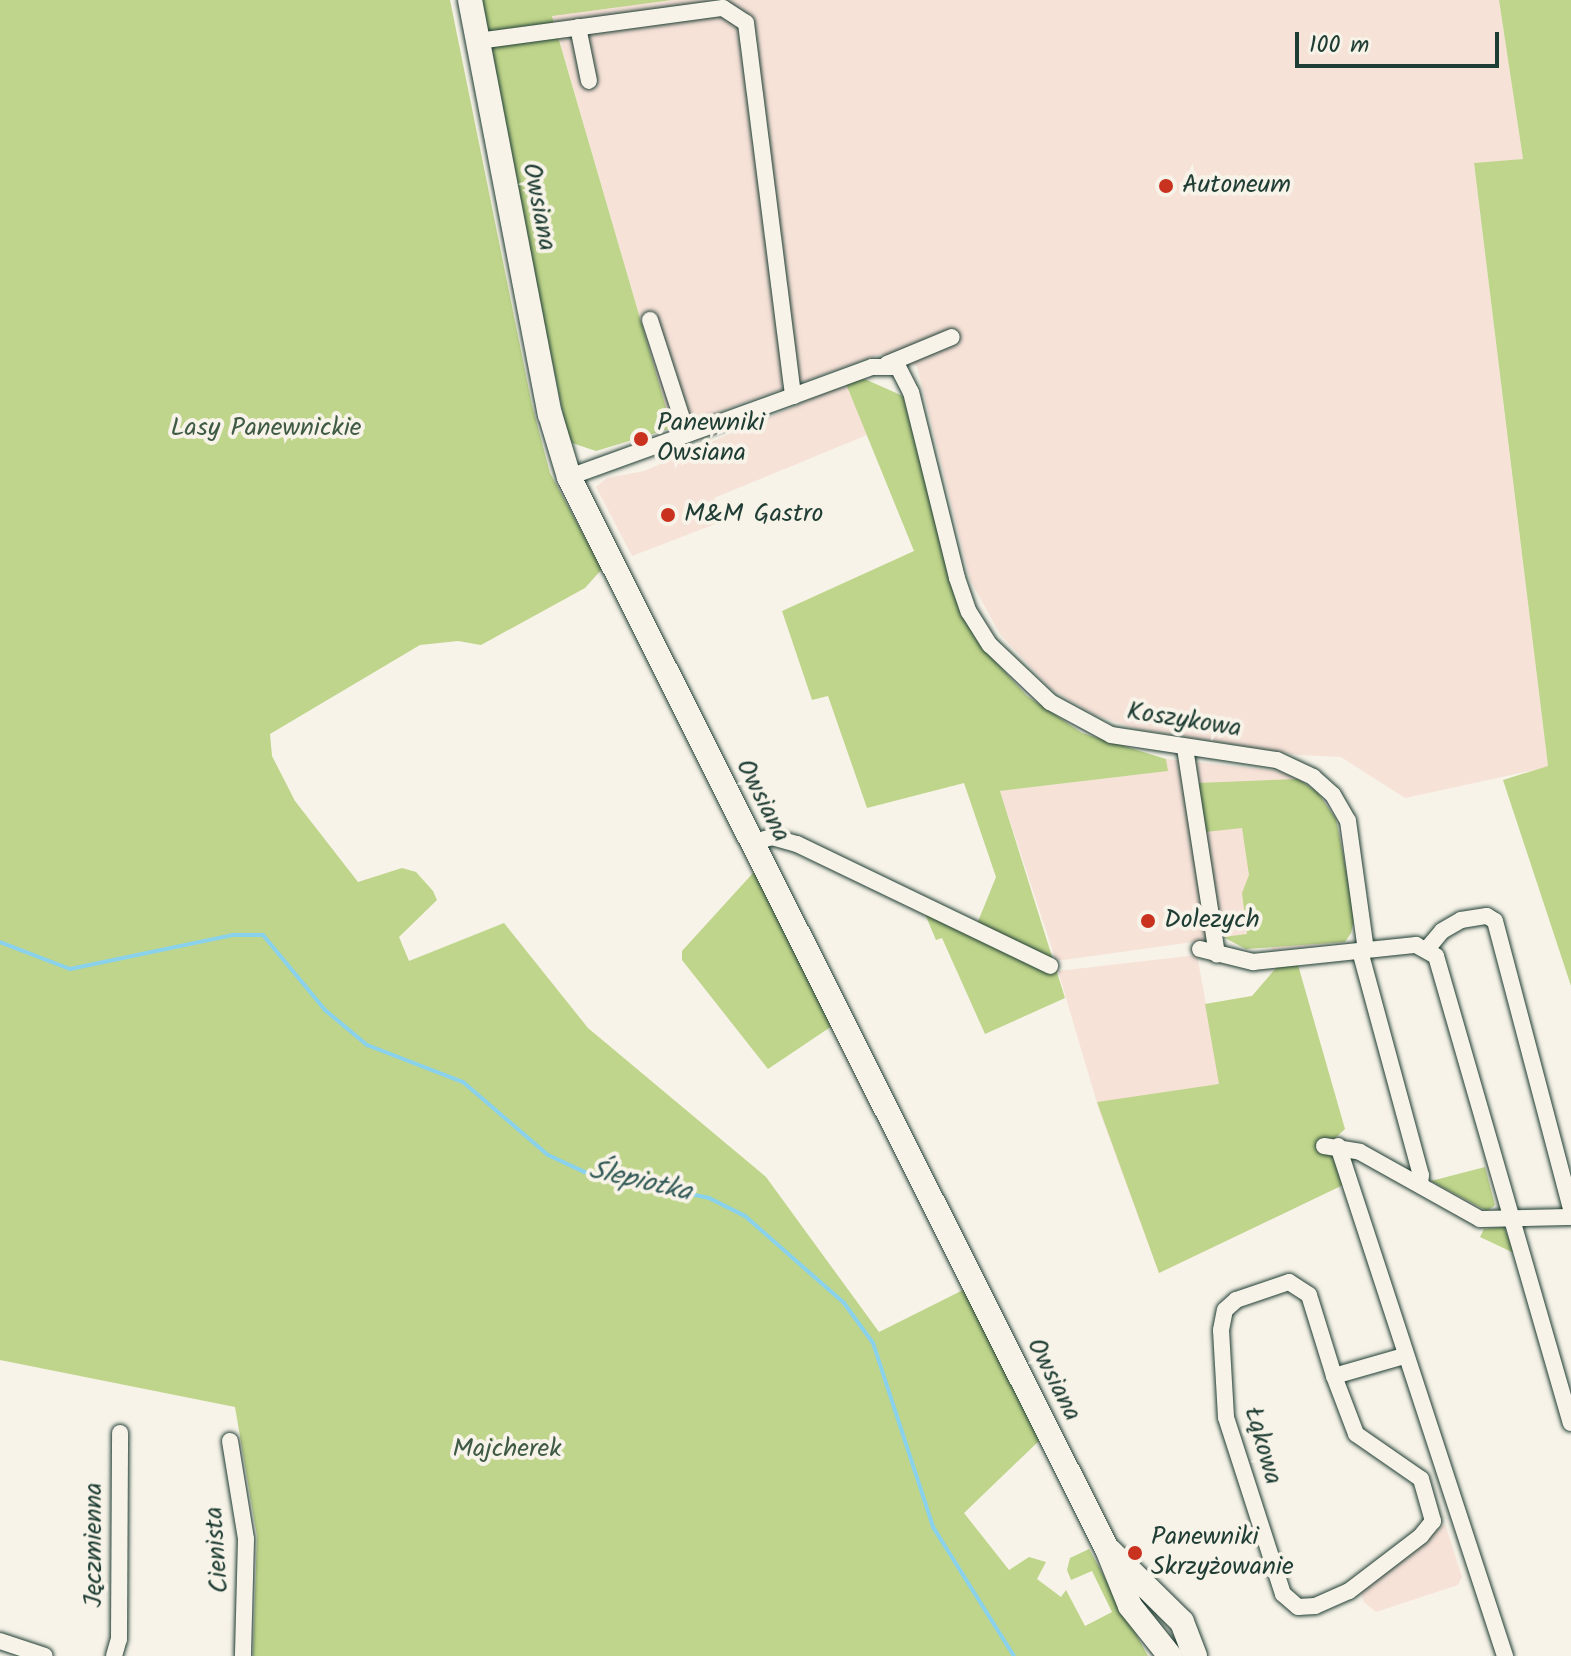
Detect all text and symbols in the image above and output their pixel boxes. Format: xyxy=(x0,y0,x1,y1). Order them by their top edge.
scale bar xyxy=(1299,16,1503,66)
text: 100 m xyxy=(1309,26,1369,65)
street label: Owsiana xyxy=(514,160,562,254)
place label: Autoneum xyxy=(1182,170,1291,202)
marker: Autoneum xyxy=(1157,177,1175,195)
place label: Panewniki Owsiana xyxy=(657,408,765,470)
park label: Lasy Panewnickie xyxy=(170,413,362,445)
marker: Panewniki Owsiana xyxy=(632,430,650,448)
place label: M&M Gastro xyxy=(684,499,823,531)
marker: M&M Gastro xyxy=(659,506,677,524)
street label: Koszykowa xyxy=(1125,697,1243,745)
street label: Owsiana xyxy=(728,754,796,848)
place label: Dolezych xyxy=(1164,905,1260,937)
marker: Dolezych xyxy=(1139,912,1157,930)
water label: Ślepiotka xyxy=(586,1154,694,1210)
street label: Owsiana xyxy=(1019,1333,1087,1427)
street label: Łąkowa xyxy=(1236,1404,1288,1488)
park label: Majcherek xyxy=(452,1434,562,1466)
street label: Jęczmienna xyxy=(79,1482,111,1608)
street label: Cienista xyxy=(199,1506,237,1594)
place label: Panewniki Skrzyżowanie xyxy=(1151,1522,1294,1584)
marker: Panewniki Skrzyżowanie xyxy=(1126,1544,1144,1562)

